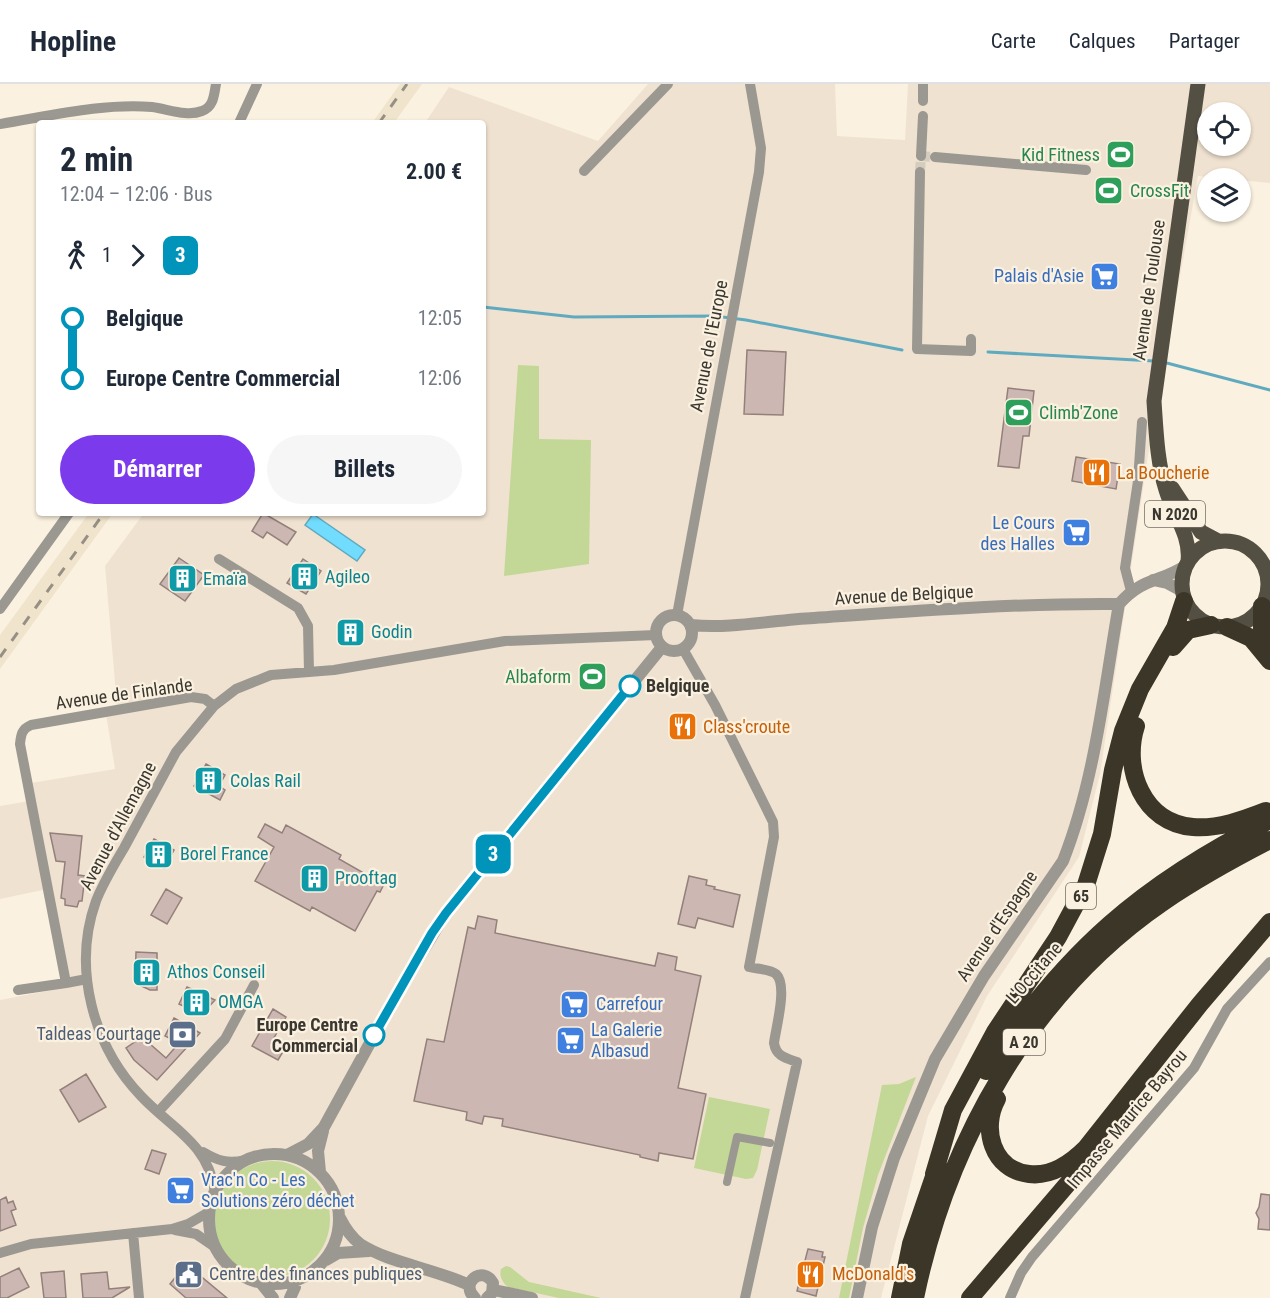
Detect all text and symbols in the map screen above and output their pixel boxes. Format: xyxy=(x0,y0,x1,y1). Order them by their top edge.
text: Hopline xyxy=(30,25,116,58)
text: Carte xyxy=(991,29,1036,53)
text: Calques xyxy=(1069,29,1136,53)
text: Partager xyxy=(1169,29,1240,53)
map controls xyxy=(1197,102,1251,222)
button: locate xyxy=(1197,102,1251,156)
sports icon: Kid Fitness xyxy=(1105,139,1137,171)
text: 2 min xyxy=(60,140,133,179)
place label: Kid Fitness xyxy=(1021,144,1100,165)
text: 2.00 € xyxy=(406,159,462,184)
button: layers xyxy=(1197,168,1251,222)
sports icon: CrossFit xyxy=(1093,175,1125,207)
place label: CrossFit xyxy=(1130,180,1189,201)
text: 12:04 – 12:06 · Bus xyxy=(60,182,213,206)
street label: Avenue de Toulouse xyxy=(1128,218,1169,362)
icon: walk xyxy=(60,239,93,272)
icon: forward xyxy=(121,239,154,272)
text: 1 xyxy=(102,243,112,267)
text: 3 xyxy=(175,243,186,267)
supermarket icon: Palais d'Asie xyxy=(1089,260,1121,292)
place label: Palais d'Asie xyxy=(994,265,1084,286)
street label: Avenue de l'Europe xyxy=(685,278,732,414)
text: Belgique xyxy=(106,306,183,331)
text: 12:05 xyxy=(418,306,462,330)
text: Europe Centre Commercial xyxy=(106,366,340,391)
text: 12:06 xyxy=(418,366,462,390)
sports icon: Climb'Zone xyxy=(1002,397,1034,429)
place label: Climb'Zone xyxy=(1039,402,1118,423)
button: Démarrer xyxy=(60,435,255,504)
button: Billets xyxy=(267,435,462,504)
restaurant icon: La Boucherie xyxy=(1080,457,1112,489)
place label: La Boucherie xyxy=(1117,462,1209,483)
road number: N 2020 xyxy=(1145,501,1205,527)
place label: Le Cours des Halles xyxy=(981,512,1055,554)
supermarket icon: Le Cours des Halles xyxy=(1060,517,1092,549)
building icon: Agileo xyxy=(288,561,320,593)
building icon: Emaïa xyxy=(166,563,198,595)
place label: Agileo xyxy=(325,566,370,587)
place label: Emaïa xyxy=(203,568,247,589)
street label: Avenue de Belgique xyxy=(834,580,974,609)
building icon: Godin xyxy=(334,616,366,648)
place label: Godin xyxy=(371,621,412,642)
sports icon: Albaform xyxy=(576,661,608,693)
place label: Albaform xyxy=(505,666,571,687)
street label: Avenue de Finlande xyxy=(54,674,194,713)
marker: Belgique xyxy=(619,675,641,697)
place label: Belgique xyxy=(646,675,710,696)
restaurant icon: Class'croute xyxy=(666,711,698,743)
place label: Class'croute xyxy=(703,716,790,737)
street label: Avenue d'Allemagne xyxy=(75,758,160,894)
building icon: Colas Rail xyxy=(193,765,225,797)
place label: Colas Rail xyxy=(230,770,301,791)
line badge: 3 xyxy=(474,834,512,874)
building icon: Borel France xyxy=(143,838,175,870)
text: 3 xyxy=(488,842,498,866)
place label: Borel France xyxy=(180,843,269,864)
building icon: Prooftag xyxy=(298,862,330,894)
street label: Avenue d'Espagne xyxy=(952,866,1041,985)
place label: Prooftag xyxy=(335,867,397,888)
road number: 65 xyxy=(1066,883,1096,909)
street label: L'Occitane xyxy=(1001,938,1066,1008)
building icon: Athos Conseil xyxy=(130,956,162,988)
place label: Athos Conseil xyxy=(167,961,266,982)
building icon: OMGA xyxy=(181,986,213,1018)
supermarket icon: Carrefour xyxy=(559,988,591,1020)
place label: OMGA xyxy=(218,991,264,1012)
place label: Carrefour xyxy=(596,993,663,1014)
place label: Europe Centre Commercial xyxy=(257,1014,358,1056)
bank icon: Taldeas Courtage xyxy=(166,1018,198,1050)
place label: La Galerie Albasud xyxy=(591,1019,662,1061)
place label: Taldeas Courtage xyxy=(36,1023,161,1044)
marker: Europe Centre Commercial xyxy=(363,1024,385,1046)
supermarket icon: La Galerie Albasud xyxy=(554,1024,586,1056)
road number: A 20 xyxy=(1003,1029,1045,1055)
street label: Impasse Maurice Bayrou xyxy=(1062,1045,1191,1192)
place label: Vrac'n Co - Les Solutions zéro déchet xyxy=(201,1169,355,1211)
supermarket icon: Vrac'n Co - Les Solutions zéro déchet xyxy=(164,1174,196,1206)
public building icon: Centre des finances publiques xyxy=(172,1258,204,1290)
restaurant icon: McDonald's xyxy=(795,1258,827,1290)
place label: Centre des finances publiques xyxy=(209,1263,422,1284)
place label: McDonald's xyxy=(832,1263,914,1284)

